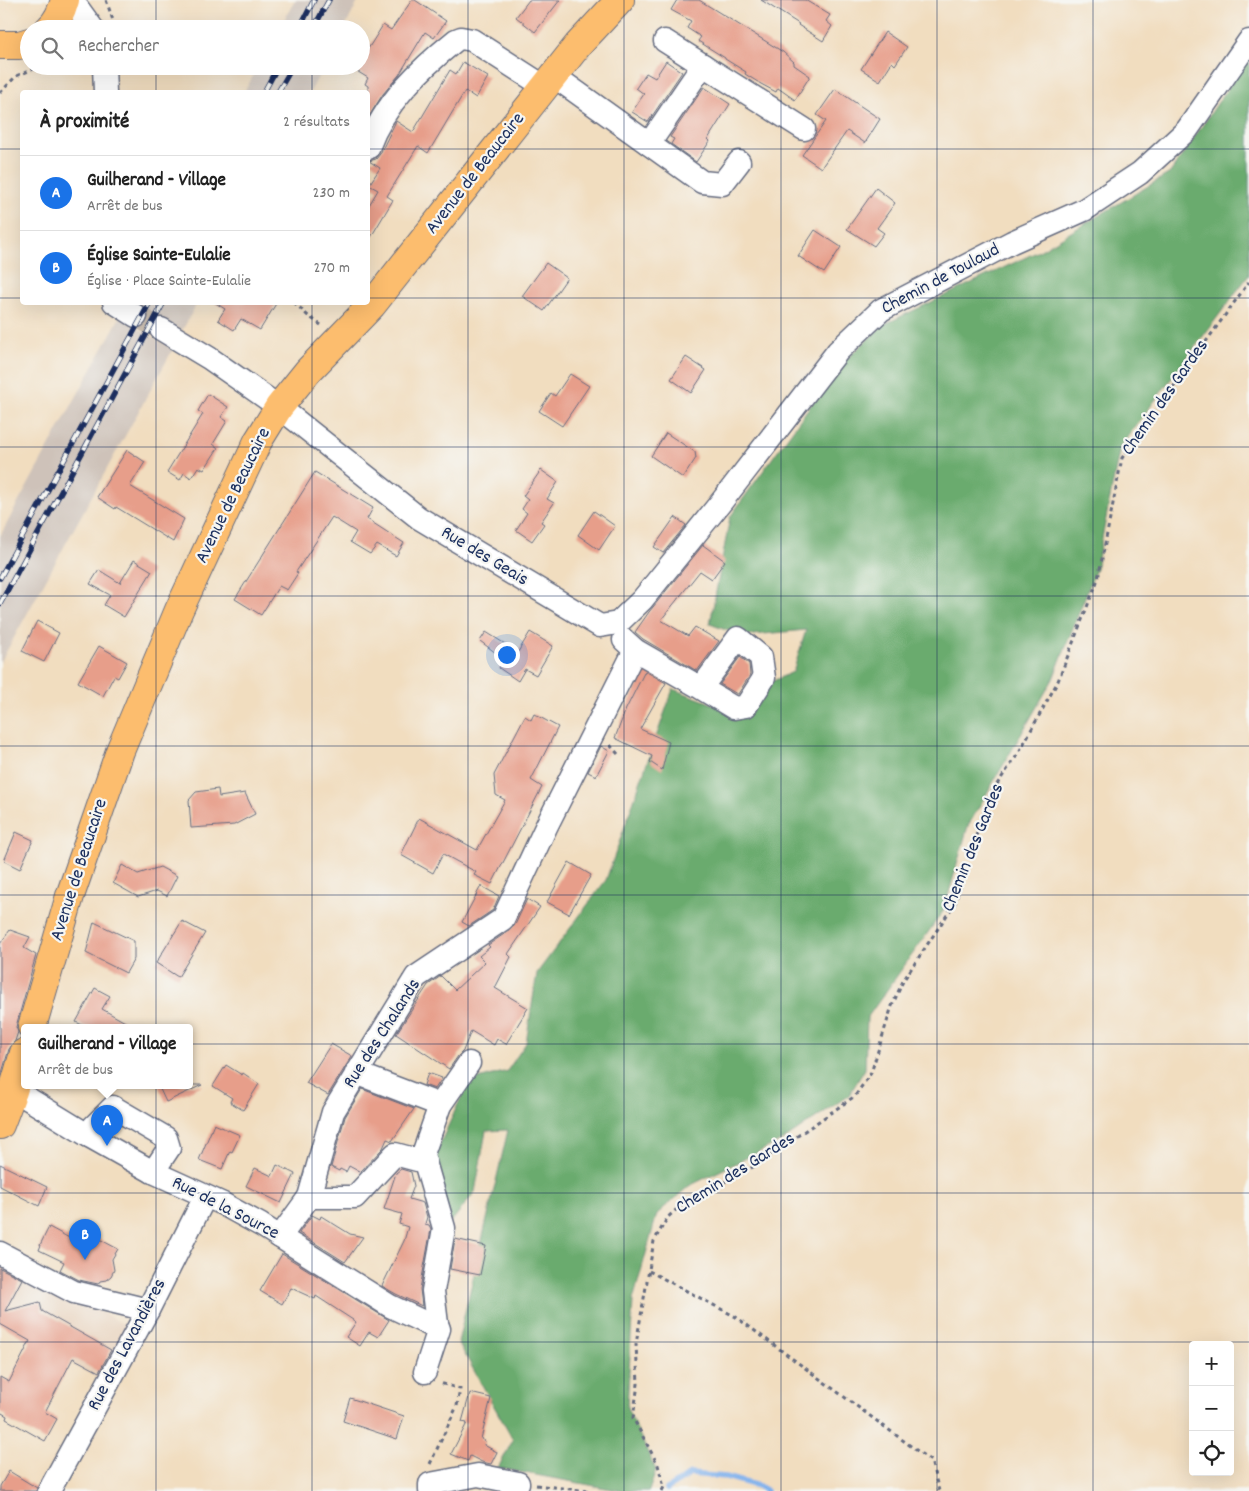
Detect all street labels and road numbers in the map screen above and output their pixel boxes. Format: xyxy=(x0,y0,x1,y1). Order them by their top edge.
street label: Avenue de Beaucaire xyxy=(420,107,532,241)
street label: Chemin de Toulaud xyxy=(877,237,1005,323)
street label: Chemin des Gardes xyxy=(1116,334,1216,462)
street label: Avenue de Beaucaire xyxy=(189,424,279,568)
street label: Rue des Geais xyxy=(435,520,533,594)
street label: Chemin des Gardes xyxy=(936,780,1012,916)
street label: Avenue de Beaucaire xyxy=(44,796,116,944)
street label: Rue des Chalands xyxy=(337,974,429,1094)
street label: Chemin des Gardes xyxy=(671,1126,801,1222)
street label: Rue de la Source xyxy=(166,1170,284,1248)
street label: Rue des Lavandières xyxy=(82,1274,174,1416)

